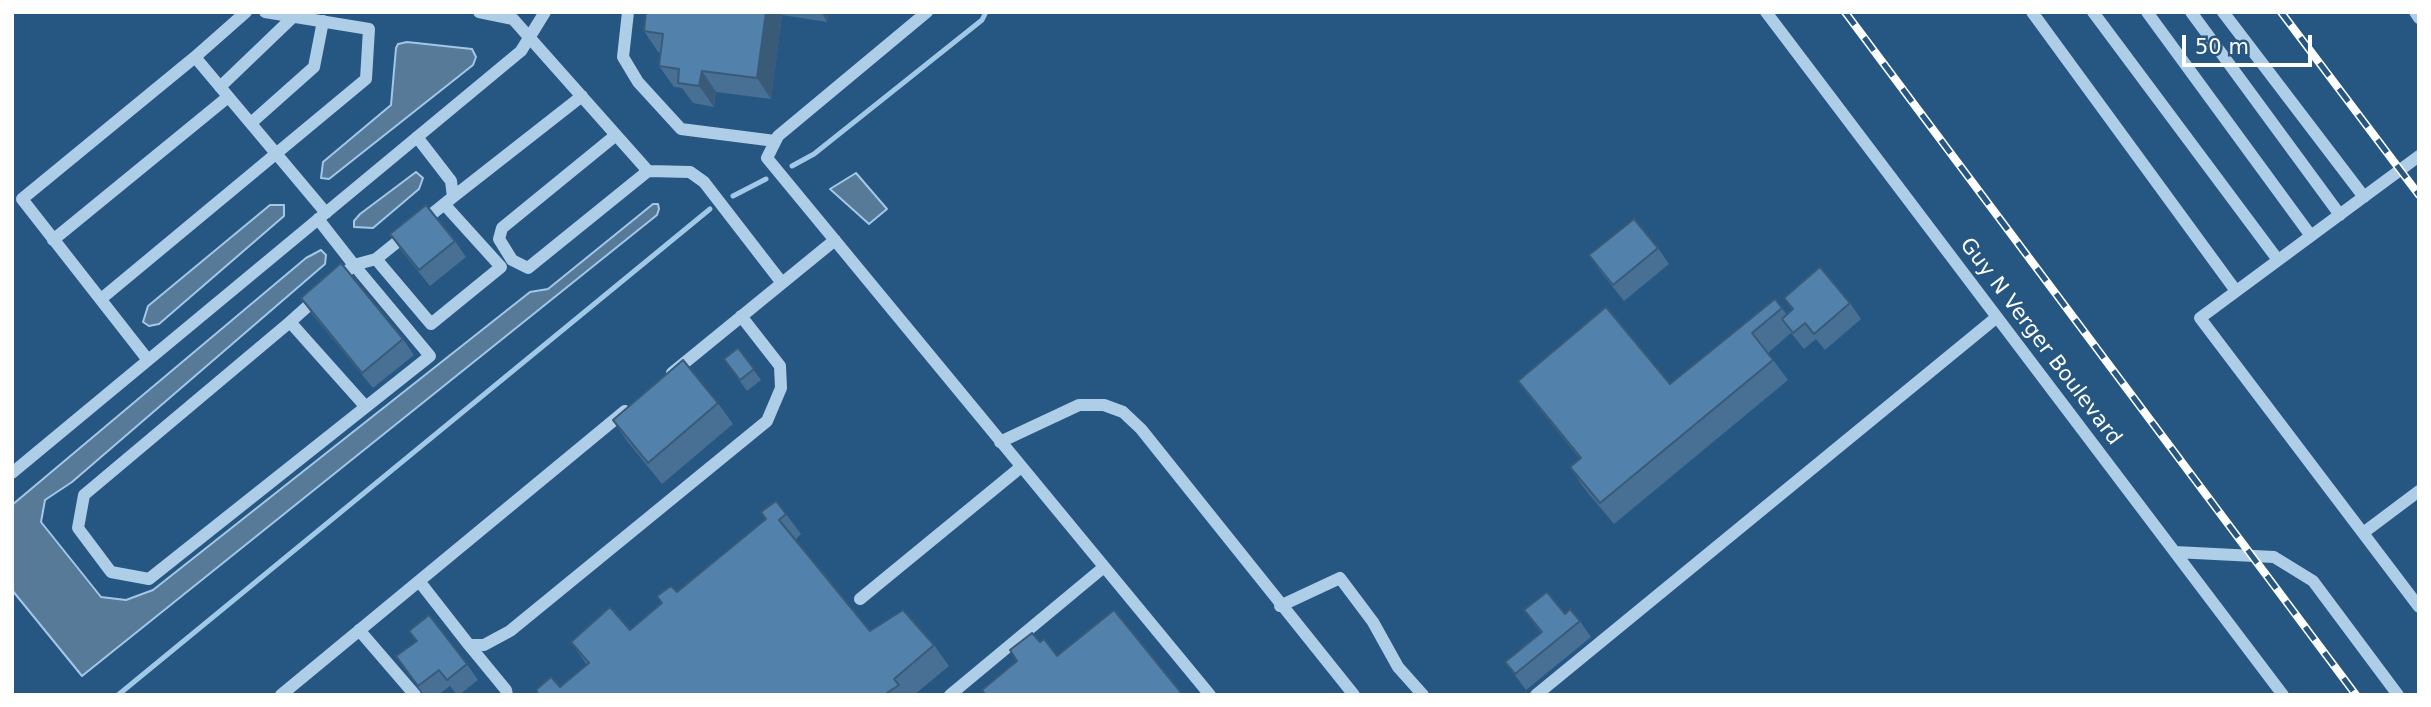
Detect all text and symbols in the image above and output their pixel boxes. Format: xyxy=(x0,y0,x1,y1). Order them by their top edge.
scale bar xyxy=(2186,21,2316,65)
text: 50 m xyxy=(2195,35,2249,59)
street label: Guy N Verger Boulevard xyxy=(1954,233,2126,451)

